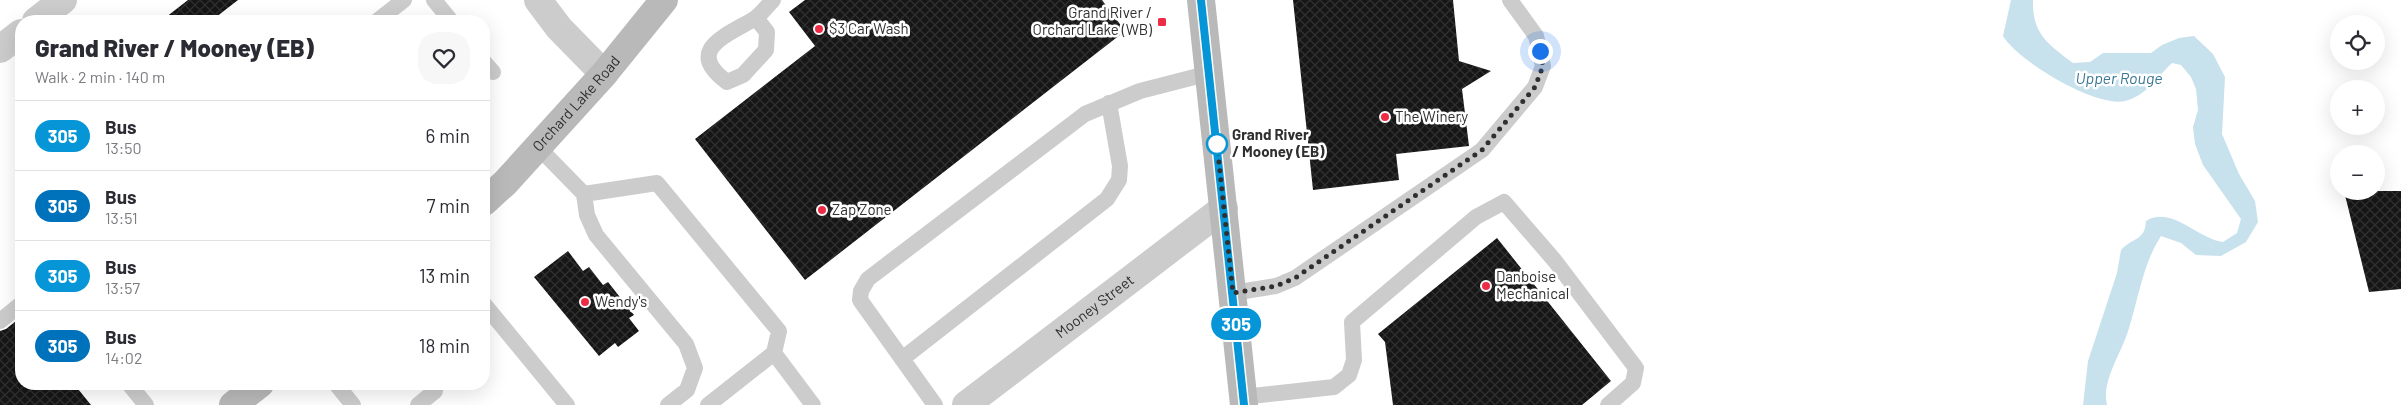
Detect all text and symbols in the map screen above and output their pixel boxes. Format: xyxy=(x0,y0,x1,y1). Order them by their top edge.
place label: Grand River / Orchard Lake (WB) xyxy=(1033,3,1152,38)
map controls xyxy=(2330,15,2385,200)
button: locate xyxy=(2330,15,2385,70)
marker: Grand River / Orchard Lake (WB) xyxy=(1156,16,1168,28)
place label: $3 Car Wash xyxy=(829,19,909,37)
marker: $3 Car Wash xyxy=(813,23,825,35)
button: heart xyxy=(418,32,470,84)
text: Grand River / Mooney (EB) xyxy=(35,33,314,62)
your location xyxy=(1528,39,1553,64)
street label: Orchard Lake Road xyxy=(528,52,623,155)
text: Walk · 2 min · 140 m xyxy=(35,67,165,86)
water label: Upper Rouge xyxy=(2076,68,2162,87)
button: + xyxy=(2330,80,2385,135)
place label: The Winery xyxy=(1395,107,1468,125)
marker: The Winery xyxy=(1379,111,1391,123)
text: Bus xyxy=(105,115,137,138)
text: 6 min xyxy=(426,124,470,147)
text: 305 xyxy=(48,125,77,147)
place label: Grand River / Mooney (EB) xyxy=(1232,125,1325,160)
marker: Grand River / Mooney (EB) xyxy=(1206,133,1228,155)
text: 13:50 xyxy=(105,138,142,157)
button: − xyxy=(2330,145,2385,200)
text: Bus xyxy=(105,185,137,208)
text: 7 min xyxy=(426,194,470,217)
text: 305 xyxy=(48,195,77,217)
place label: Zap Zone xyxy=(832,200,892,218)
marker: Zap Zone xyxy=(816,204,828,216)
text: 13:51 xyxy=(105,208,138,227)
text: Bus xyxy=(105,255,137,278)
text: 13 min xyxy=(419,264,470,287)
text: 305 xyxy=(48,265,77,287)
place label: Danboise Mechanical xyxy=(1496,267,1569,302)
street label: Mooney Street xyxy=(1051,270,1137,342)
text: 13:57 xyxy=(105,278,140,297)
marker: Danboise Mechanical xyxy=(1480,280,1492,292)
place label: Wendy's xyxy=(595,292,647,310)
marker: Wendy's xyxy=(579,296,591,308)
line badge: 305 xyxy=(1207,308,1265,340)
text: 305 xyxy=(1221,313,1251,335)
text: Bus xyxy=(105,325,137,348)
text: 18 min xyxy=(419,334,470,357)
text: 305 xyxy=(48,335,77,357)
text: 14:02 xyxy=(105,348,142,367)

